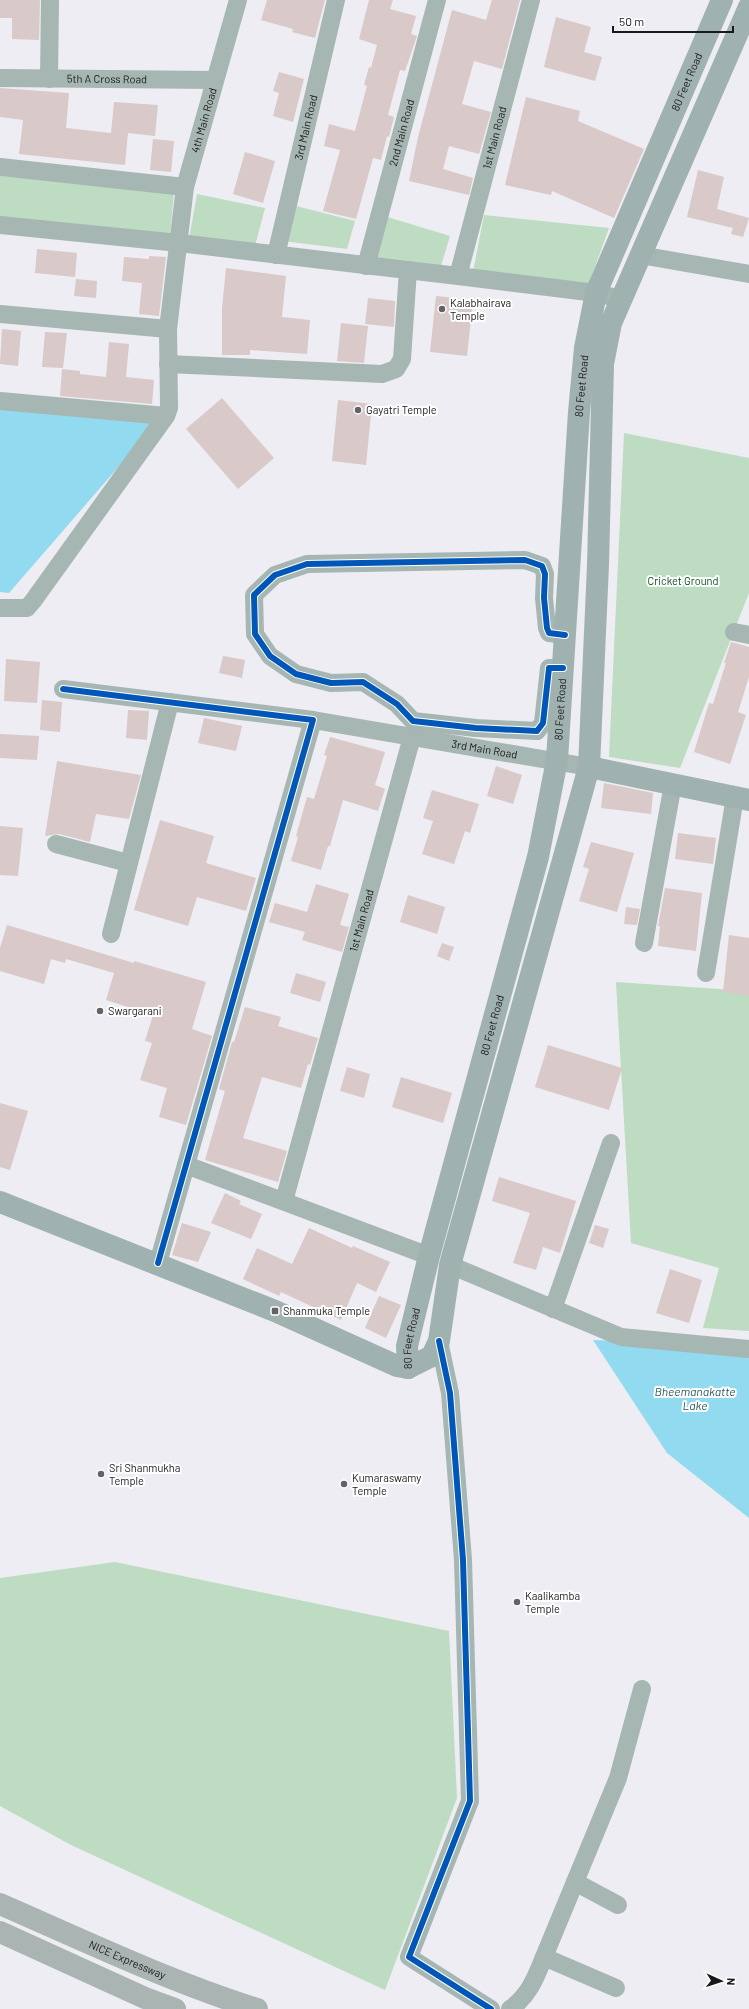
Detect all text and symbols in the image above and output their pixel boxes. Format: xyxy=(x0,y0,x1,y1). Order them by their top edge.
scale bar xyxy=(613,8,733,34)
text: 50 m xyxy=(619,14,644,28)
street label: 80 Feet Road xyxy=(668,51,705,113)
street label: 5th A Cross Road xyxy=(67,72,147,85)
street label: 4th Main Road xyxy=(188,86,219,154)
street label: 3rd Main Road xyxy=(292,93,319,161)
street label: 2nd Main Road xyxy=(386,98,416,167)
street label: 1st Main Road xyxy=(480,105,509,170)
place label: Kalabhairava Temple xyxy=(450,296,511,322)
marker: Kalabhairava Temple xyxy=(437,304,447,314)
street label: 80 Feet Road xyxy=(572,354,590,417)
place label: Gayatri Temple xyxy=(366,403,437,416)
marker: Gayatri Temple xyxy=(353,405,363,415)
park label: Cricket Ground xyxy=(648,574,718,587)
street label: 80 Feet Road xyxy=(551,678,568,741)
street label: 3rd Main Road xyxy=(451,737,519,761)
street label: 1st Main Road xyxy=(346,888,376,953)
street label: 80 Feet Road xyxy=(477,993,506,1057)
place label: Swargarani xyxy=(108,1004,162,1017)
marker: Swargarani xyxy=(95,1006,105,1016)
place label: Shanmuka Temple xyxy=(283,1304,370,1317)
marker: Shanmuka Temple xyxy=(270,1306,280,1316)
street label: 80 Feet Road xyxy=(400,1306,422,1369)
water label: Bheemanakatte Lake xyxy=(654,1384,736,1412)
place label: Sri Shanmukha Temple xyxy=(109,1461,180,1487)
marker: Sri Shanmukha Temple xyxy=(96,1469,106,1479)
place label: Kumaraswamy Temple xyxy=(352,1471,421,1497)
marker: Kumaraswamy Temple xyxy=(339,1479,349,1489)
place label: Kaalikamba Temple xyxy=(525,1589,580,1615)
marker: Kaalikamba Temple xyxy=(512,1597,522,1607)
street label: NICE Expressway xyxy=(87,1937,168,1981)
north arrow xyxy=(701,1961,741,2001)
text: N xyxy=(725,1978,738,1986)

